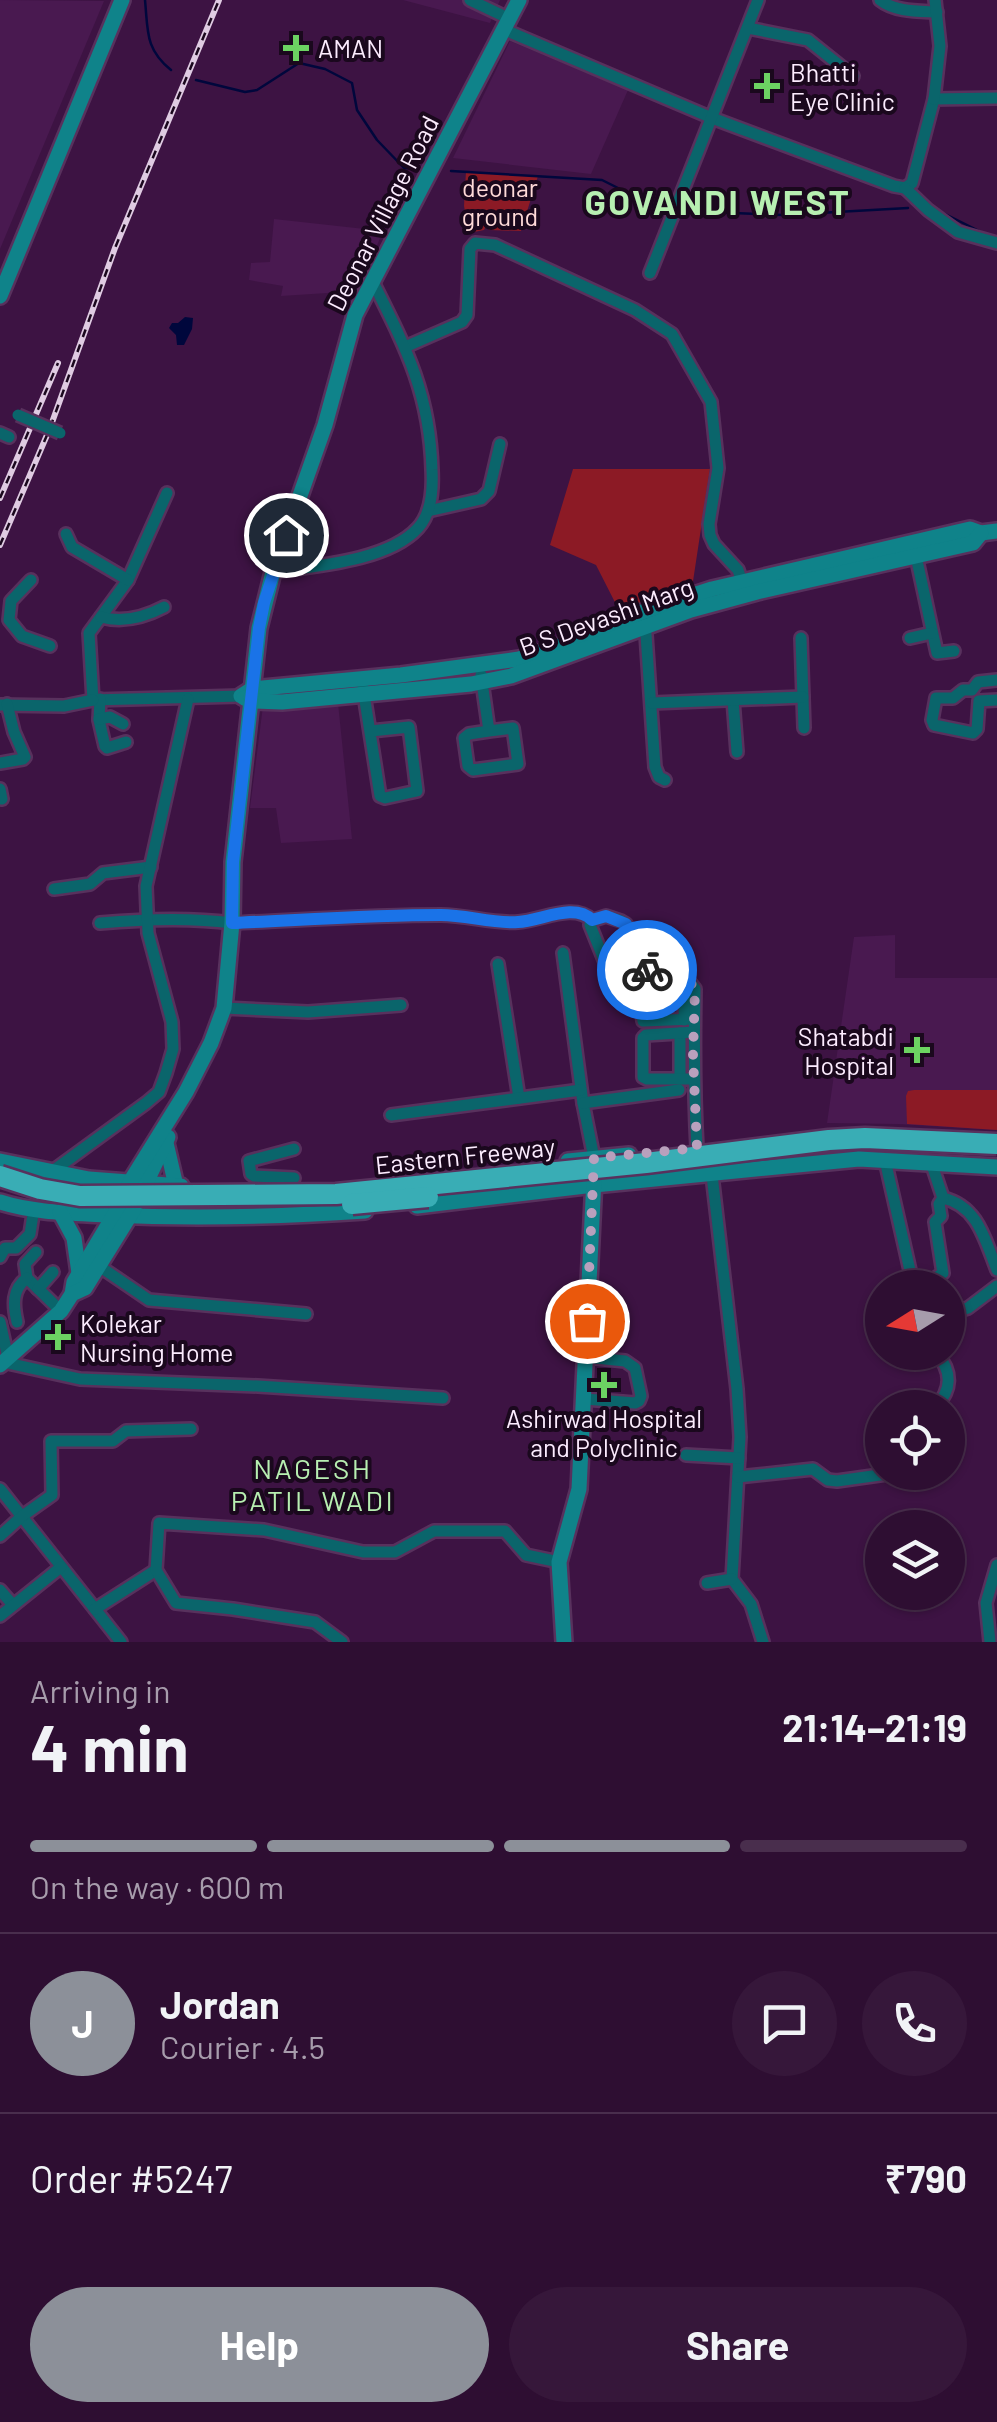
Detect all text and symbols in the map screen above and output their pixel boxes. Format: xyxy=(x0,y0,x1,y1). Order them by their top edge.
place label: AMAN xyxy=(318,33,383,63)
marker: AMAN xyxy=(283,35,309,61)
place label: Bhatti Eye Clinic xyxy=(790,57,895,116)
marker: Bhatti Eye Clinic xyxy=(754,73,780,99)
street label: Deonar Village Road xyxy=(320,110,444,316)
park label: deonar ground xyxy=(462,172,538,231)
district label: GOVANDI WEST xyxy=(584,180,852,222)
pin xyxy=(244,493,329,578)
icon: home xyxy=(259,508,314,563)
street label: B S Devashi Marg xyxy=(515,571,697,661)
courier xyxy=(597,920,697,1020)
icon: bike xyxy=(620,943,675,998)
place label: Shatabdi Hospital xyxy=(798,1021,894,1080)
marker: Shatabdi Hospital xyxy=(904,1037,930,1063)
street label: Eastern Freeway xyxy=(374,1131,556,1179)
north arrow xyxy=(865,1270,965,1370)
map controls xyxy=(865,1270,965,1610)
pin xyxy=(545,1279,630,1364)
icon: bag xyxy=(560,1294,615,1349)
place label: Kolekar Nursing Home xyxy=(80,1308,233,1367)
marker: Kolekar Nursing Home xyxy=(45,1324,71,1350)
marker: Ashirwad Hospital and Polyclinic xyxy=(591,1372,617,1398)
button: locate xyxy=(865,1390,965,1490)
place label: Ashirwad Hospital and Polyclinic xyxy=(506,1403,702,1462)
district label: NAGESH PATIL WADI xyxy=(231,1451,395,1517)
button: layers xyxy=(865,1510,965,1610)
text: Arriving in xyxy=(30,1671,170,1709)
text: 21:14–21:19 xyxy=(782,1704,967,1750)
text: 4 min xyxy=(30,1707,189,1785)
text: On the way · 600 m xyxy=(30,1867,284,1905)
button: chat xyxy=(732,1971,837,2076)
button: phone xyxy=(862,1971,967,2076)
text: Jordan xyxy=(160,1981,280,2027)
text: J xyxy=(71,2000,94,2046)
text: Courier · 4.5 xyxy=(160,2027,325,2065)
text: Order #5247 xyxy=(30,2155,232,2201)
text: ₹790 xyxy=(885,2155,967,2201)
button: Help xyxy=(30,2287,489,2402)
button: Share xyxy=(509,2287,967,2402)

